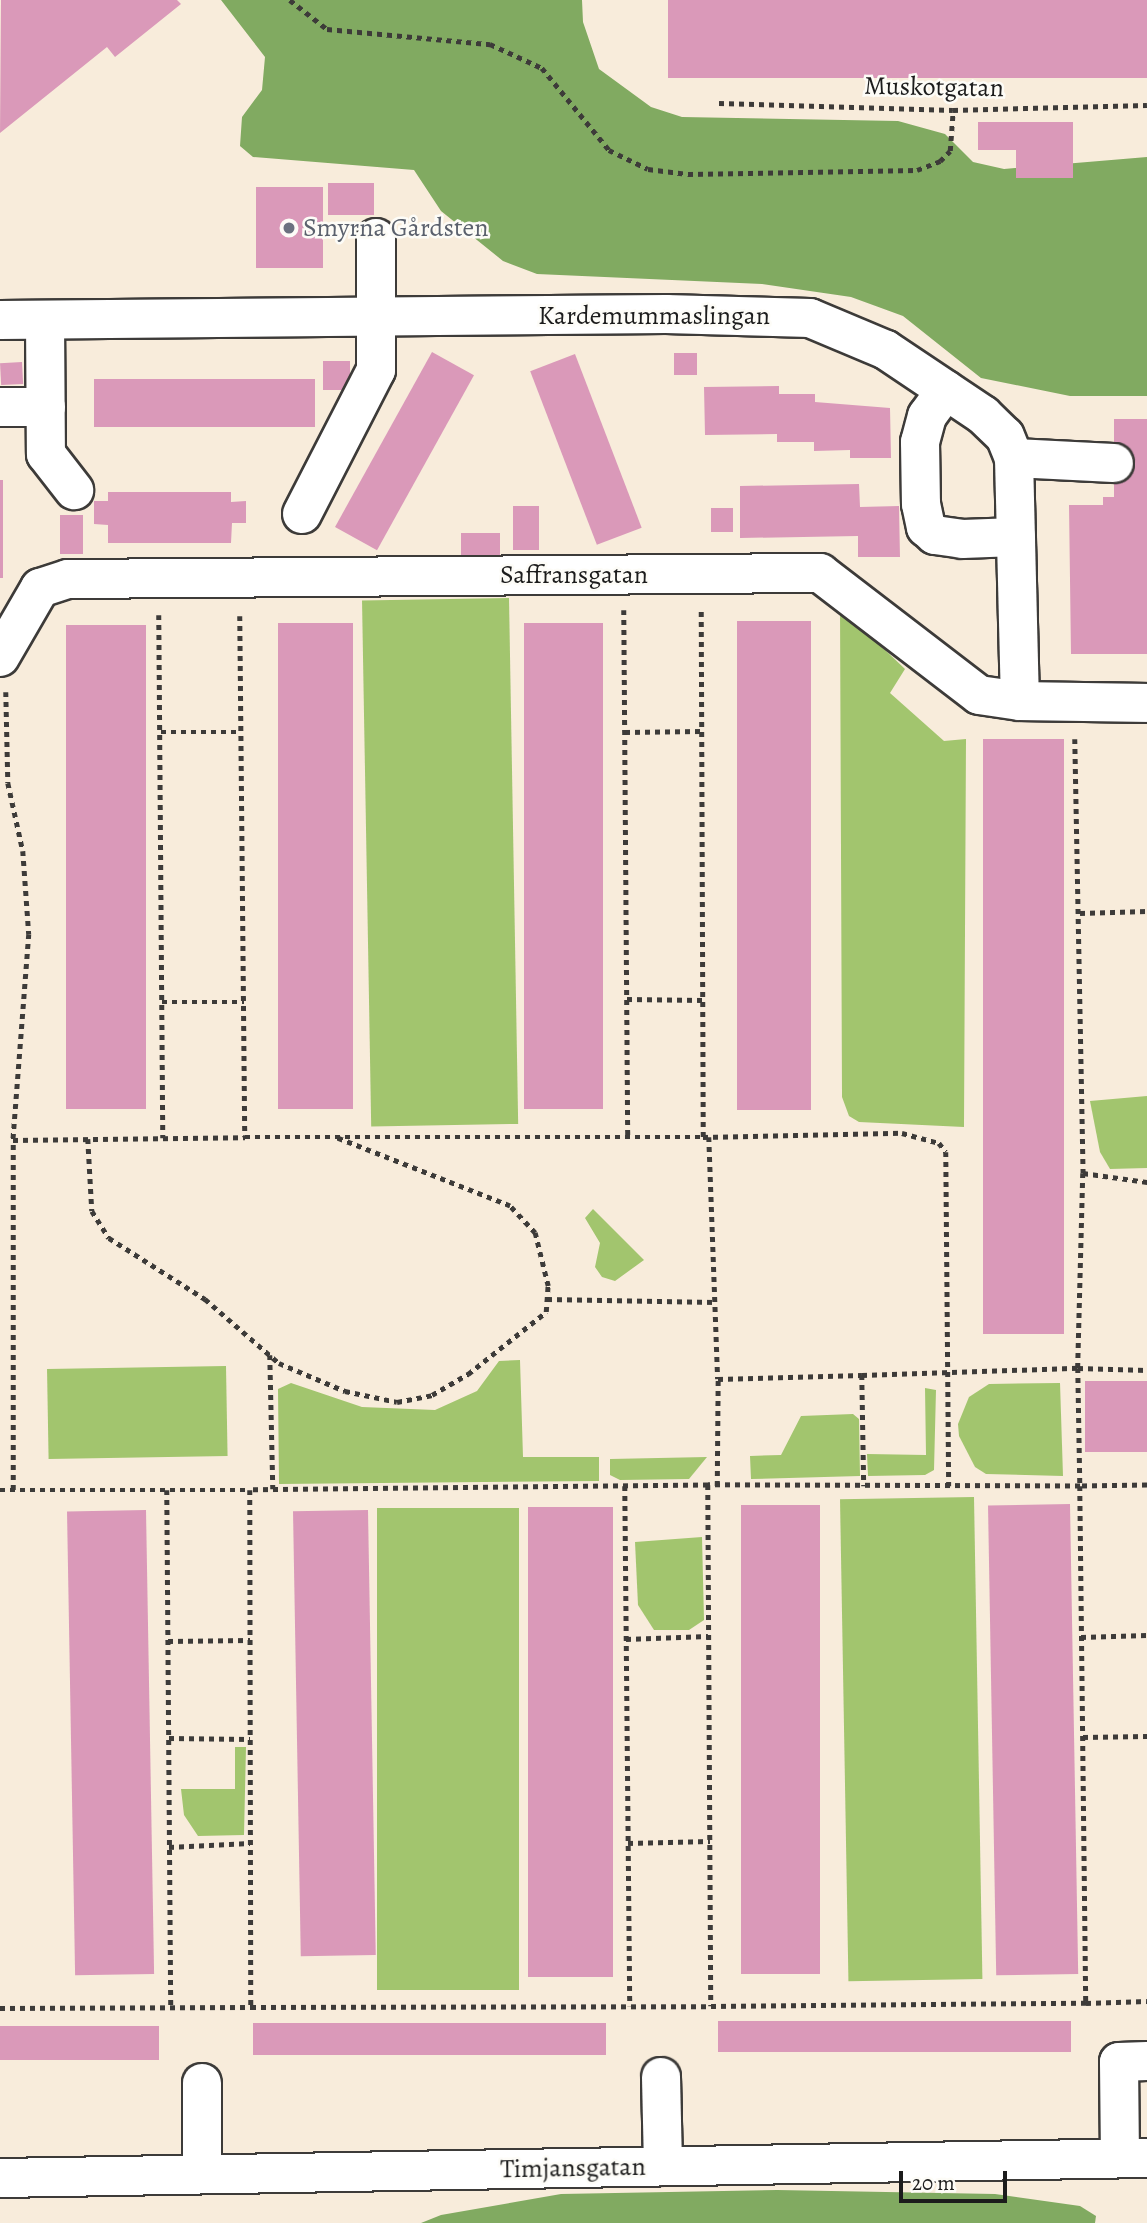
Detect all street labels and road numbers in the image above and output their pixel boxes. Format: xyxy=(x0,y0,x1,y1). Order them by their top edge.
street label: Muskotgatan xyxy=(864,70,1004,104)
street label: Kardemummaslingan xyxy=(538,300,770,332)
street label: Saffransgatan xyxy=(500,559,648,591)
street label: Timjansgatan xyxy=(500,2151,646,2185)

